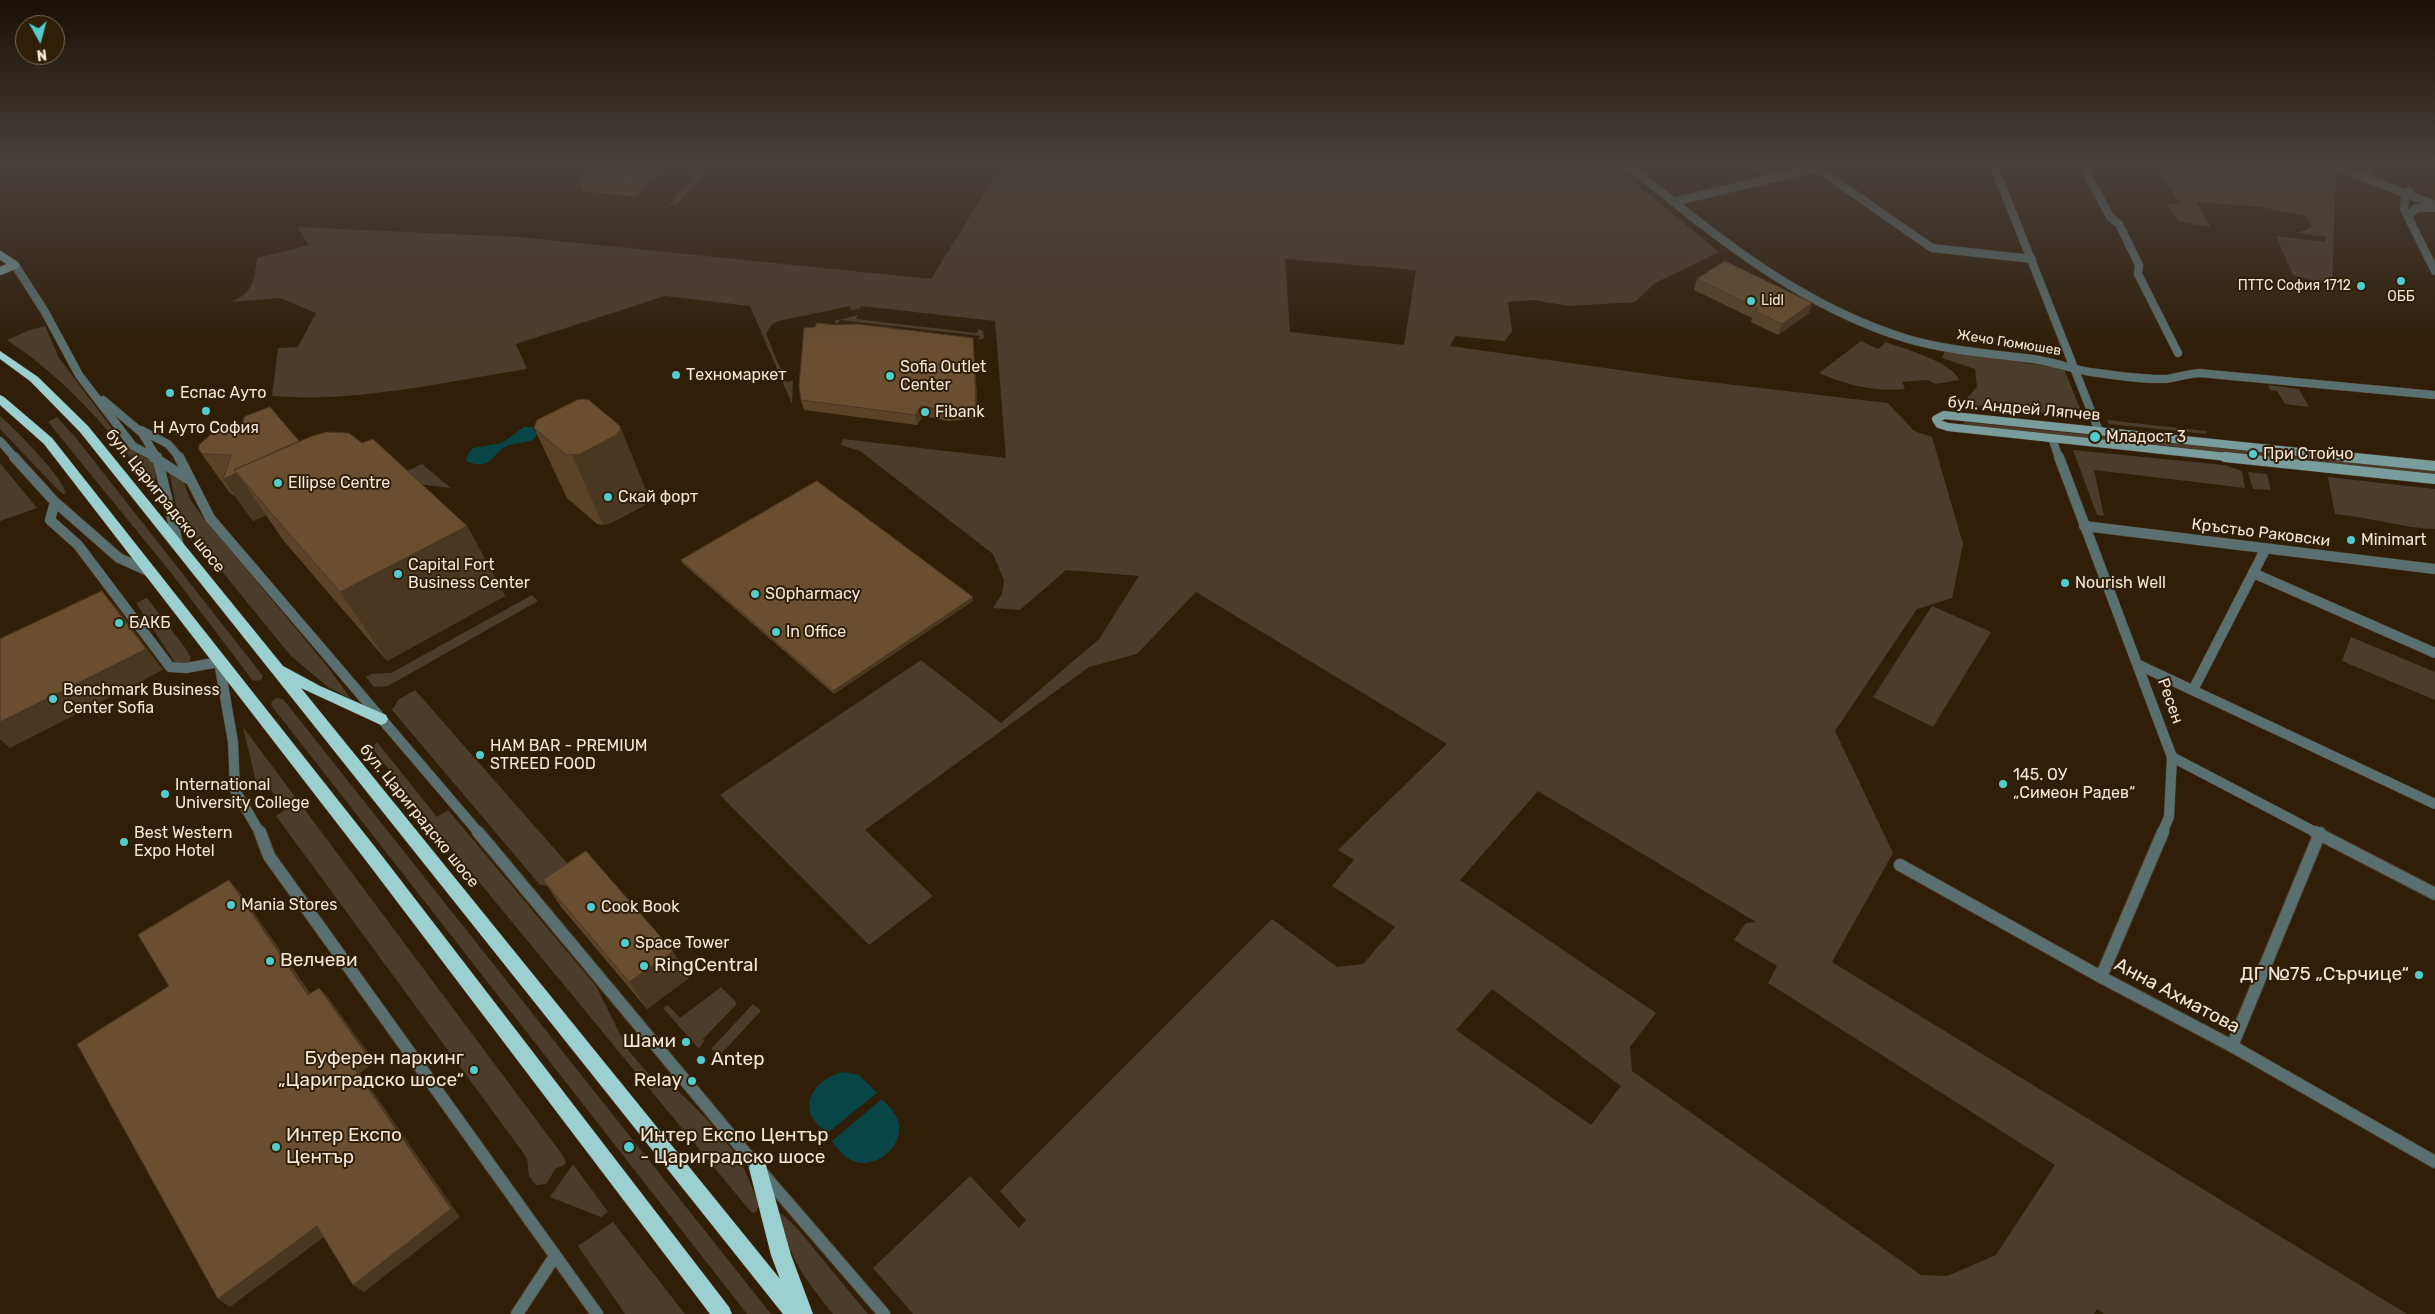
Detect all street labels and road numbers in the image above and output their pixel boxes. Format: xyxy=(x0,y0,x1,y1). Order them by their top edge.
street label: Жечо Гюмюшев xyxy=(1956,326,2062,360)
street label: бул. Андрей Ляпчев xyxy=(1947,393,2101,425)
street label: бул. Цариградско шосе xyxy=(101,425,229,577)
street label: Кръстьо Раковски xyxy=(2191,515,2331,551)
street label: Ресен xyxy=(2153,676,2187,726)
street label: бул. Цариградско шосе xyxy=(355,740,483,892)
street label: Анна Ахматова xyxy=(2110,953,2244,1039)

